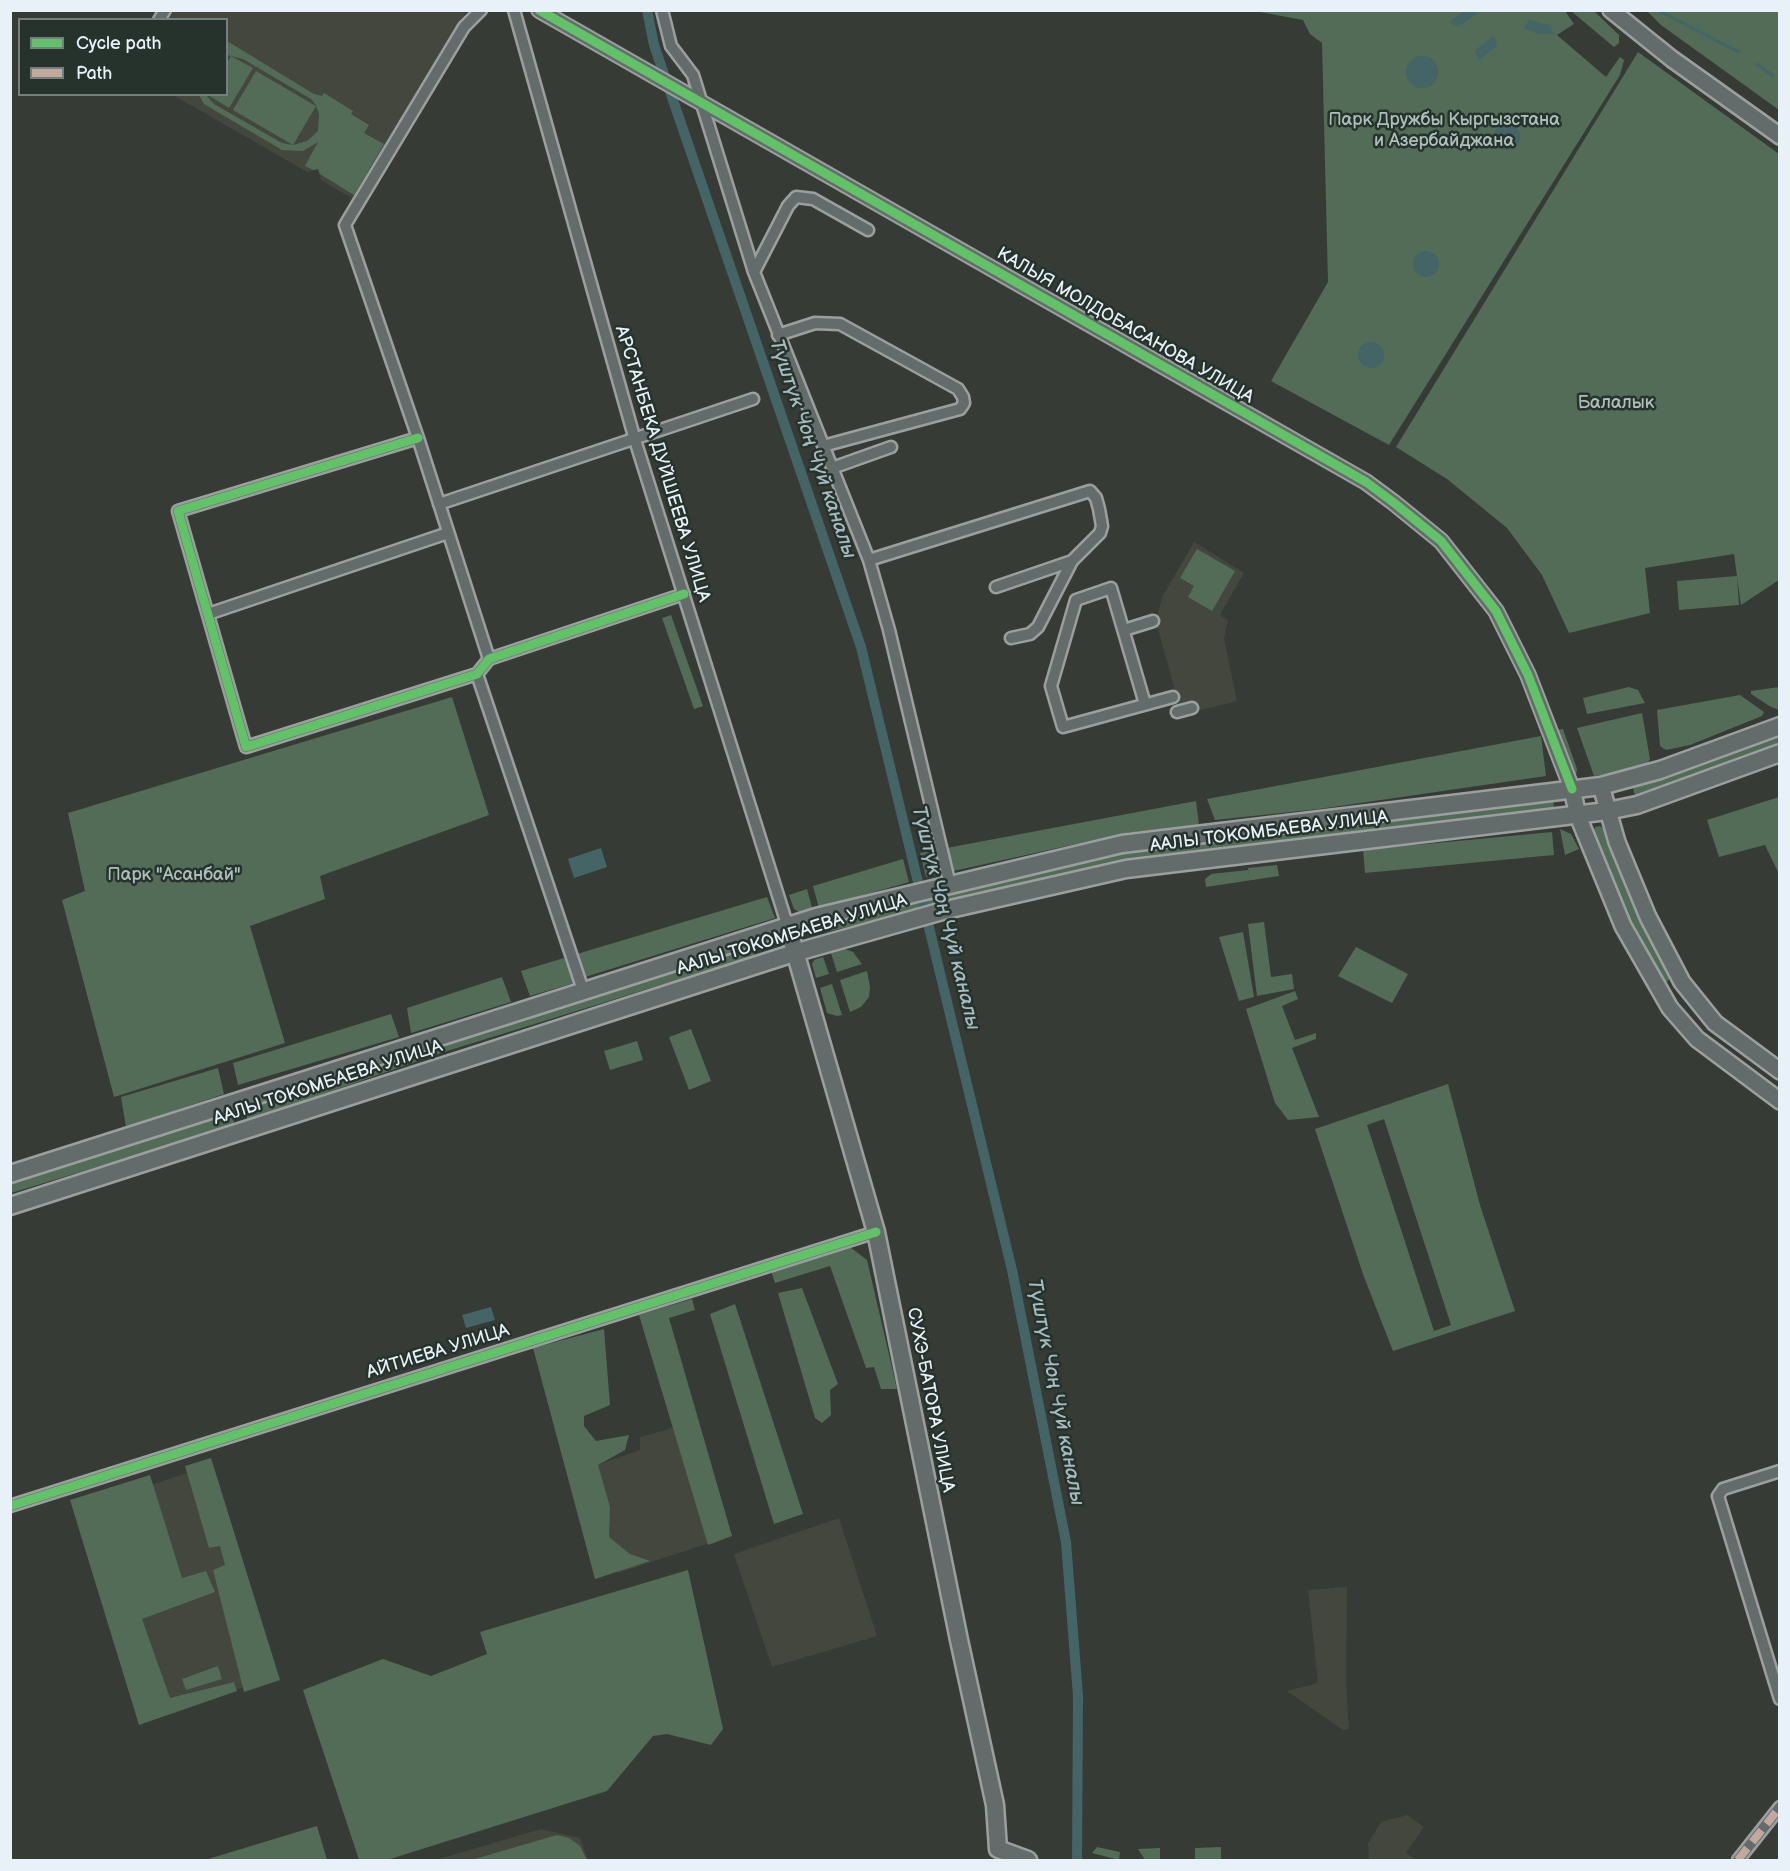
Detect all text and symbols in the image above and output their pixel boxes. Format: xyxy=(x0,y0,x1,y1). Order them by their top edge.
legend xyxy=(18,18,228,96)
text: Cycle path xyxy=(76,33,162,54)
text: Path xyxy=(76,63,112,84)
park label: Парк Дружбы Кыргызстана и Азербайджана xyxy=(1328,109,1560,152)
street label: КАЛЫЯ МОЛДОБАСАНОВА УЛИЦА xyxy=(993,243,1257,409)
street label: АРСТАНБЕКА ДУЙШЕЕВА УЛИЦА xyxy=(610,323,714,605)
water label: Түштүк Чоң Чүй каналы xyxy=(763,336,861,562)
park label: Балалык xyxy=(1578,392,1654,414)
water label: Түштүк Чоң Чүй каналы xyxy=(906,803,984,1033)
street label: ААЛЫ ТОКОМБАЕВА УЛИЦА xyxy=(1149,807,1389,857)
park label: Парк "Асанбай" xyxy=(107,864,241,886)
street label: ААЛЫ ТОКОМБАЕВА УЛИЦА xyxy=(674,890,910,980)
street label: ААЛЫ ТОКОМБАЕВА УЛИЦА xyxy=(211,1036,445,1130)
water label: Түштүк Чоң Чүй каналы xyxy=(1021,1277,1089,1507)
street label: СУХЭ-БАТОРА УЛИЦА xyxy=(901,1306,959,1494)
street label: АЙТИЕВА УЛИЦА xyxy=(364,1320,512,1384)

